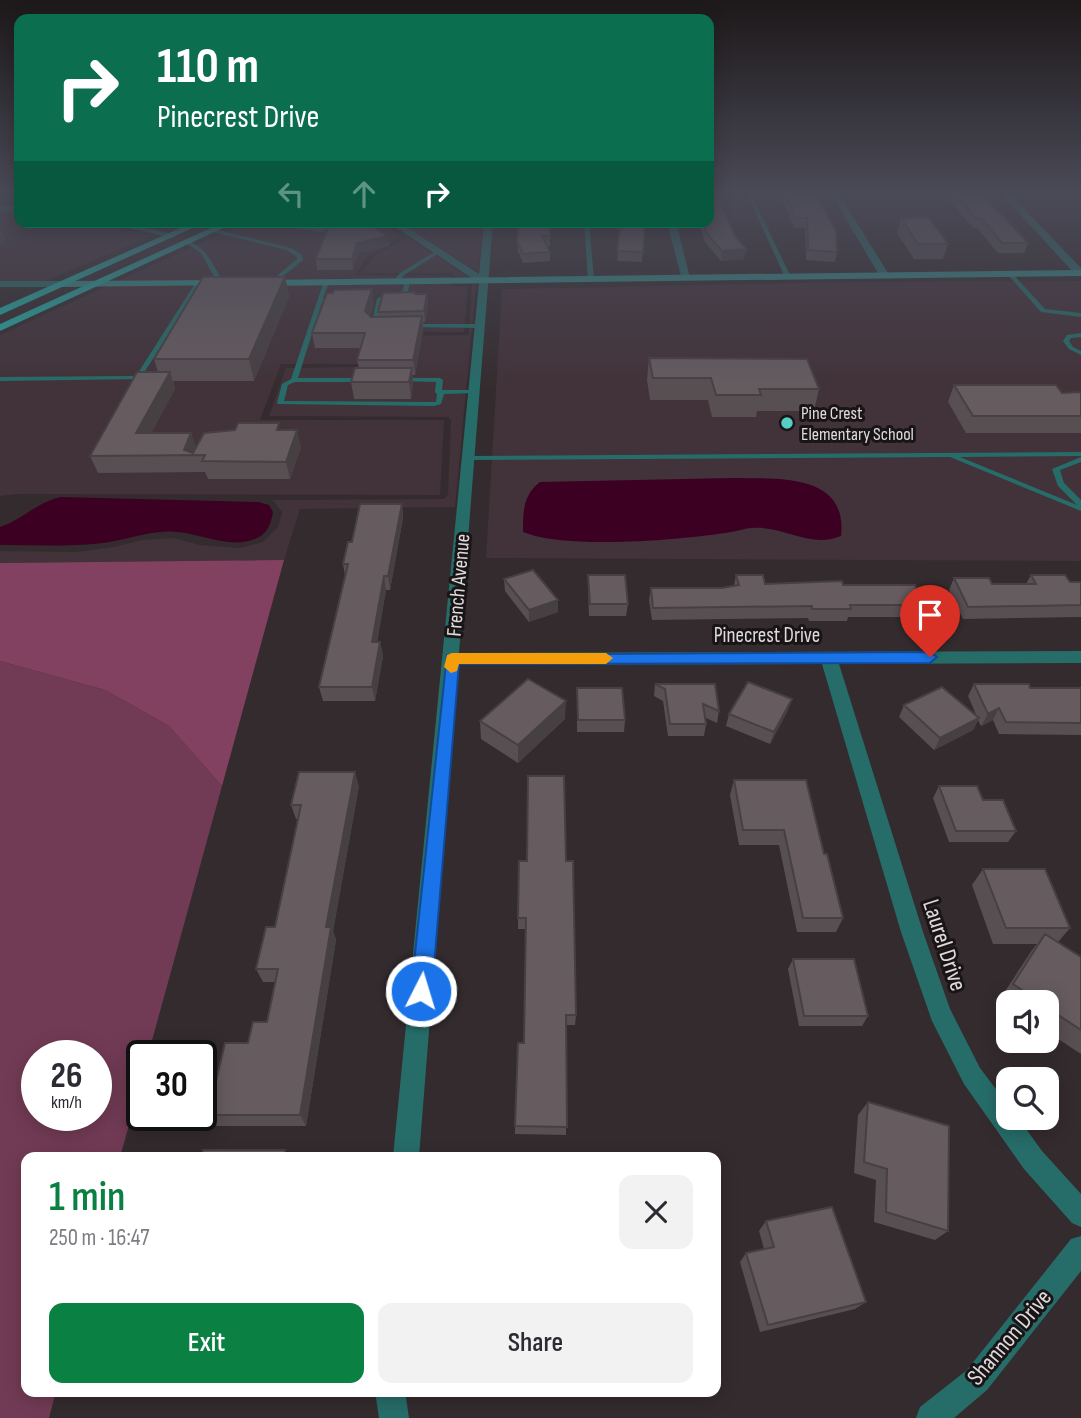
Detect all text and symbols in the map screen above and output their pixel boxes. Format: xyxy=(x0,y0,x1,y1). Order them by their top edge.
text: 110 m xyxy=(157,38,259,97)
icon: right xyxy=(42,42,133,133)
text: Pinecrest Drive xyxy=(157,98,319,137)
icon: left xyxy=(272,175,310,213)
icon: ahead xyxy=(345,175,383,213)
icon: right xyxy=(418,175,456,213)
place label: Pine Crest Elementary School xyxy=(801,403,914,445)
marker: Pine Crest Elementary School xyxy=(779,415,795,431)
street label: French Avenue xyxy=(442,533,475,638)
pin xyxy=(900,585,960,657)
icon: arrive xyxy=(911,596,949,634)
street label: Pinecrest Drive xyxy=(714,623,820,648)
street label: Laurel Drive xyxy=(916,896,973,995)
position arrow xyxy=(384,954,458,1028)
map controls xyxy=(996,990,1059,1130)
button: sound xyxy=(996,990,1059,1053)
speed limit sign: 30 xyxy=(126,1040,217,1131)
text: 26 xyxy=(51,1055,82,1098)
button: search xyxy=(996,1067,1059,1130)
text: km/h xyxy=(51,1092,82,1113)
text: 1 min xyxy=(49,1172,125,1223)
button: close xyxy=(619,1175,693,1249)
text: 250 m · 16:47 xyxy=(49,1224,149,1252)
street label: Shannon Drive xyxy=(961,1283,1058,1391)
button: Exit xyxy=(49,1303,364,1383)
button: Share xyxy=(378,1303,693,1383)

